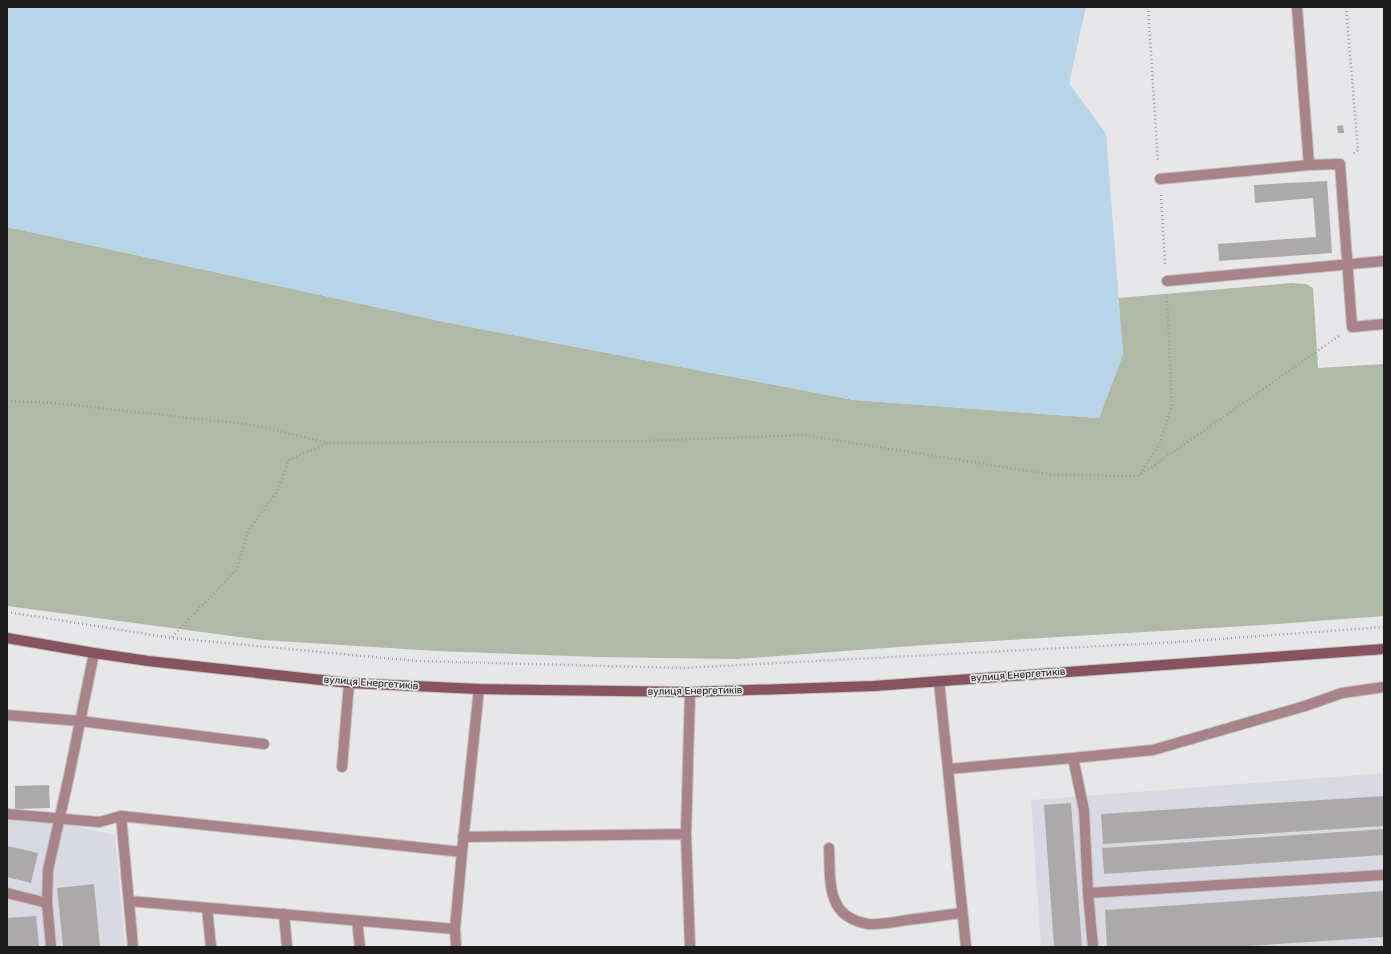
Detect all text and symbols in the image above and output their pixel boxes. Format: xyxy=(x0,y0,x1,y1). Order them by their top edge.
street label: вулиця Енергетиків xyxy=(970,666,1066,684)
street label: вулиця Енергетиків xyxy=(323,674,419,692)
street label: вулиця Енергетиків xyxy=(647,684,743,698)

